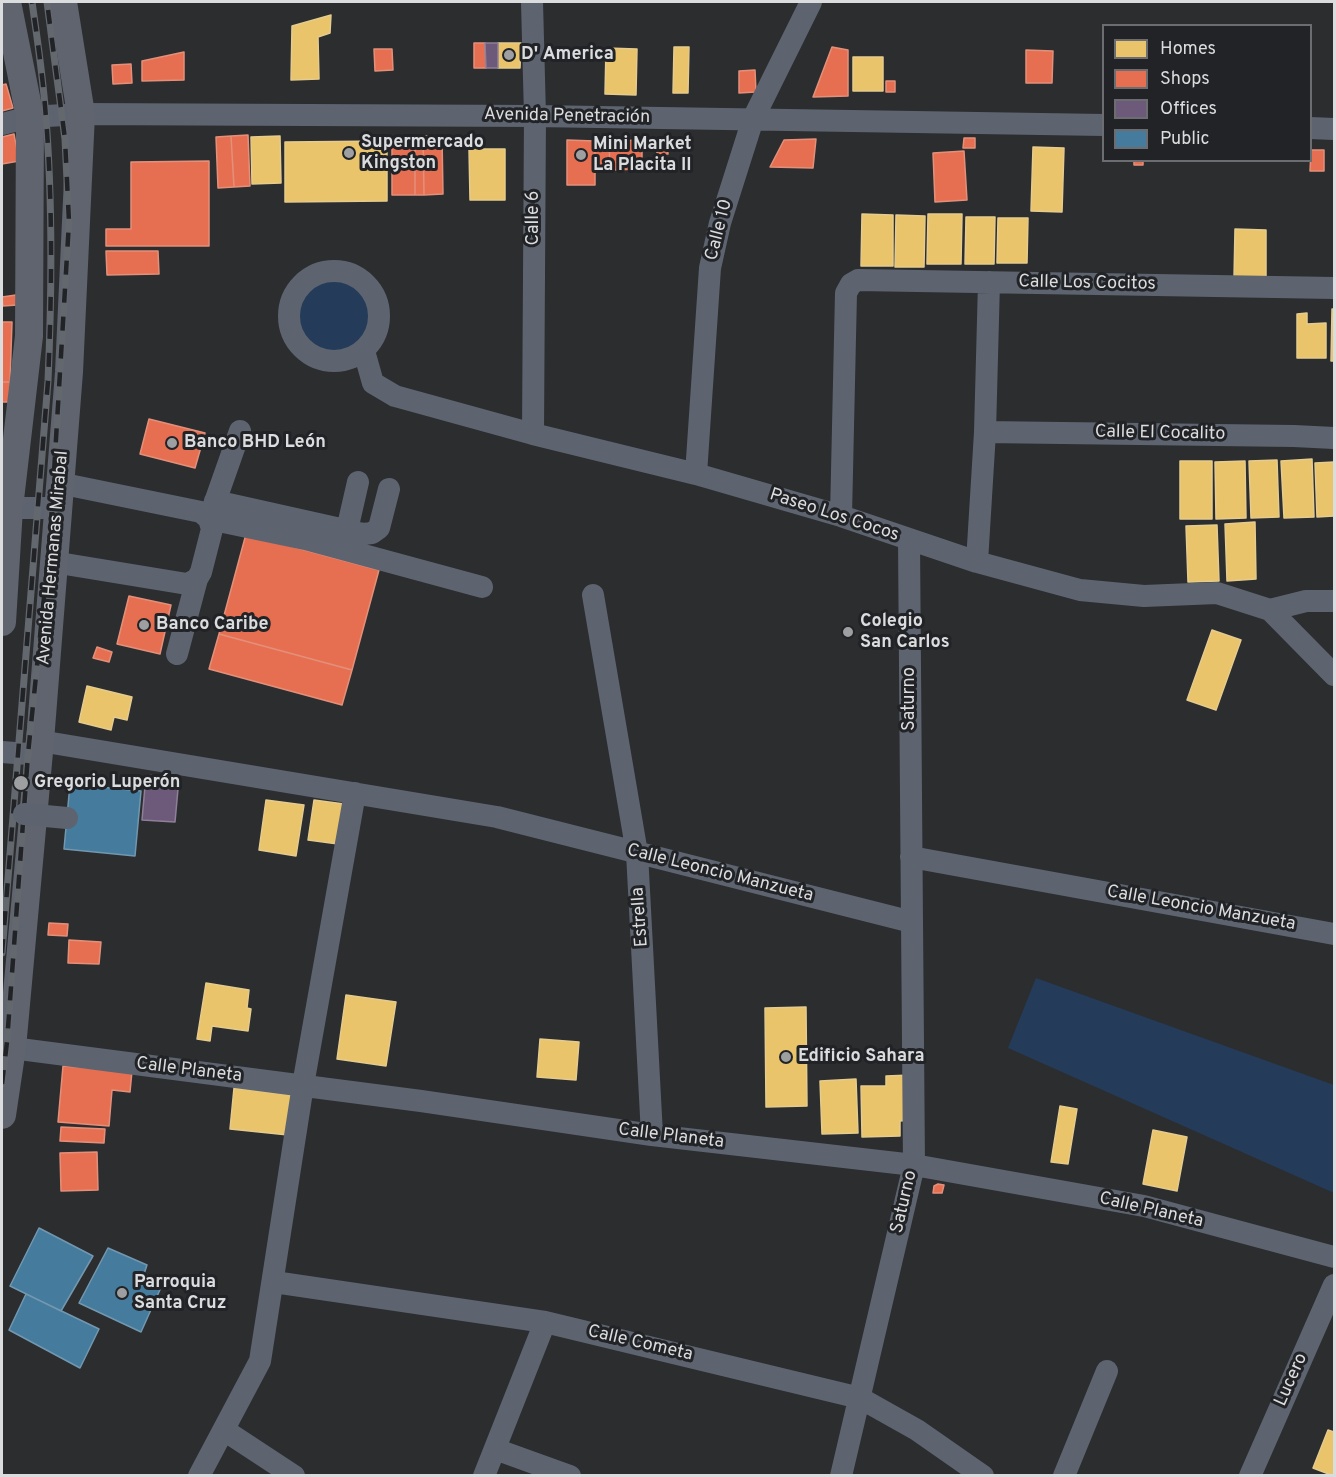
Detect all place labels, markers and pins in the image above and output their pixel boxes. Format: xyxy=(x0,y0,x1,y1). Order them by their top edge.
place label: D' America xyxy=(521,44,614,66)
marker: D' America xyxy=(502,48,516,62)
place label: Supermercado Kingston xyxy=(361,132,484,174)
place label: Mini Market La Placita II xyxy=(593,134,692,176)
marker: Supermercado Kingston xyxy=(342,146,356,160)
marker: Mini Market La Placita II xyxy=(574,148,588,162)
place label: Banco BHD León xyxy=(184,432,326,454)
marker: Banco BHD León xyxy=(165,436,179,450)
place label: Colegio San Carlos xyxy=(860,611,949,654)
place label: Banco Caribe xyxy=(156,614,268,636)
marker: Banco Caribe xyxy=(137,618,151,632)
marker: Colegio San Carlos xyxy=(841,625,855,639)
place label: Gregorio Luperón xyxy=(34,772,180,794)
marker: Gregorio Luperón xyxy=(12,774,30,792)
place label: Edificio Sahara xyxy=(798,1046,924,1068)
marker: Edificio Sahara xyxy=(779,1050,793,1064)
place label: Parroquia Santa Cruz xyxy=(134,1272,227,1314)
marker: Parroquia Santa Cruz xyxy=(115,1286,129,1300)

